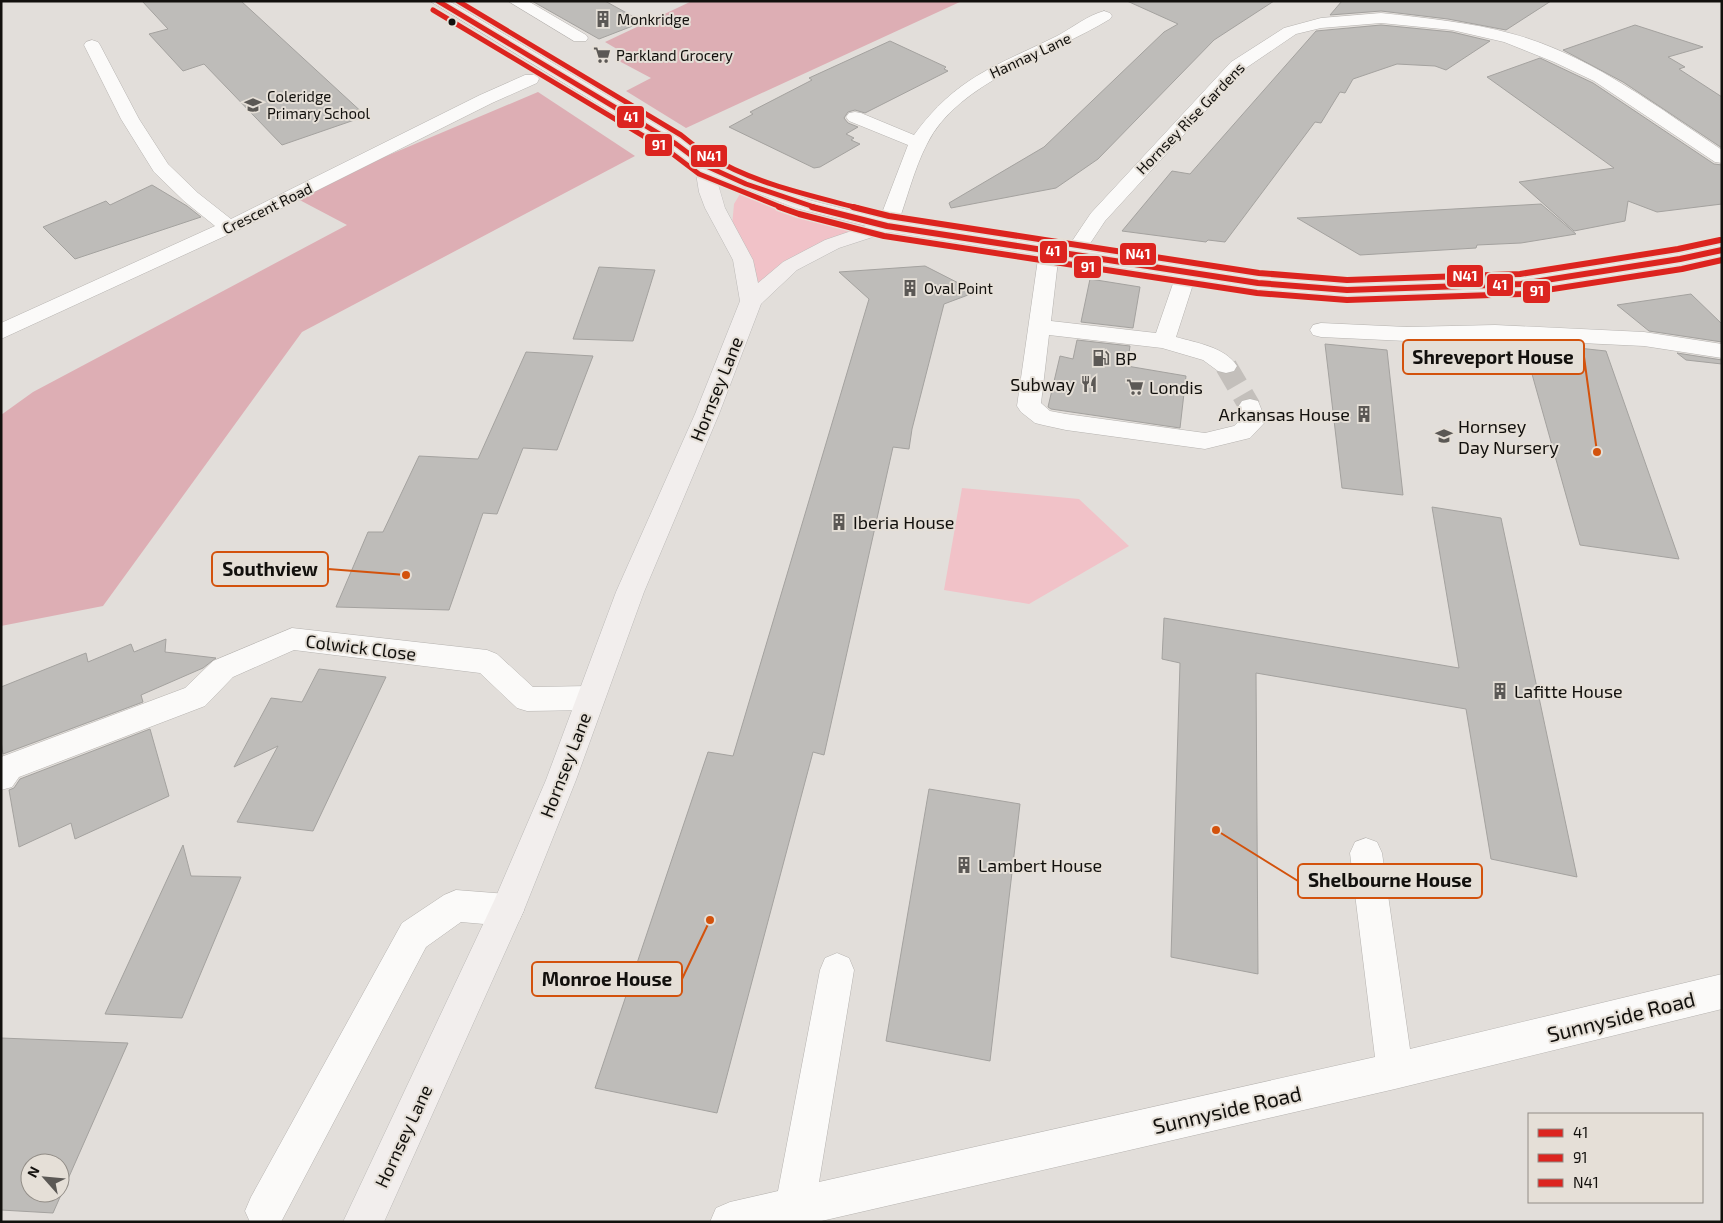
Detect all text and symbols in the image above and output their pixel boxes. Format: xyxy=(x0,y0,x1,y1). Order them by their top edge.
building icon: Monkridge xyxy=(593,9,613,29)
place label: Monkridge xyxy=(617,10,690,28)
unlabelled marker xyxy=(447,17,457,27)
street label: Hannay Lane xyxy=(987,28,1073,82)
supermarket icon: Parkland Grocery xyxy=(592,45,612,65)
place label: Parkland Grocery xyxy=(616,46,733,64)
street label: Hornsey Rise Gardens xyxy=(1132,58,1248,178)
place label: Coleridge Primary School xyxy=(267,87,370,122)
school or university icon: Coleridge Primary School xyxy=(243,95,263,115)
line badge: 41 xyxy=(616,105,645,129)
text: 41 xyxy=(624,108,638,125)
line badge: 91 xyxy=(644,133,673,157)
text: 91 xyxy=(652,136,666,153)
line badge: N41 xyxy=(690,144,728,168)
text: N41 xyxy=(696,147,722,164)
street label: Crescent Road xyxy=(219,179,315,237)
line badge: 41 xyxy=(1039,240,1068,264)
text: 41 xyxy=(1046,242,1060,259)
line badge: N41 xyxy=(1119,242,1157,266)
text: N41 xyxy=(1125,245,1151,262)
line badge: 91 xyxy=(1073,255,1102,279)
text: 91 xyxy=(1081,258,1095,275)
line badge: N41 xyxy=(1446,264,1484,288)
text: N41 xyxy=(1452,267,1478,284)
line badge: 41 xyxy=(1486,273,1514,297)
text: 41 xyxy=(1493,276,1507,293)
building icon: Oval Point xyxy=(900,278,920,298)
place label: Oval Point xyxy=(924,279,993,297)
line badge: 91 xyxy=(1522,280,1551,304)
text: 91 xyxy=(1530,282,1544,299)
street label: Hornsey Lane xyxy=(685,333,747,445)
callout: Shreveport House xyxy=(1403,340,1584,374)
text: Shreveport House xyxy=(1412,345,1574,368)
place label: BP xyxy=(1115,347,1137,369)
fuel station icon: BP xyxy=(1091,348,1111,368)
place label: Subway xyxy=(1010,373,1075,395)
restaurant icon: Subway xyxy=(1079,374,1099,394)
place label: Londis xyxy=(1149,376,1203,398)
supermarket icon: Londis xyxy=(1125,377,1145,397)
place label: Arkansas House xyxy=(1219,403,1350,425)
building icon: Arkansas House xyxy=(1354,404,1374,424)
place label: Hornsey Day Nursery xyxy=(1458,415,1559,458)
school or university icon: Hornsey Day Nursery xyxy=(1434,426,1454,446)
place label: Iberia House xyxy=(853,511,955,533)
building icon: Iberia House xyxy=(829,512,849,532)
callout: Southview xyxy=(212,552,328,586)
text: Southview xyxy=(222,557,318,580)
street label: Colwick Close xyxy=(304,629,418,665)
place label: Lafitte House xyxy=(1514,680,1623,702)
building icon: Lafitte House xyxy=(1490,681,1510,701)
street label: Hornsey Lane xyxy=(535,709,595,821)
place label: Lambert House xyxy=(978,854,1102,876)
building icon: Lambert House xyxy=(954,855,974,875)
callout: Shelbourne House xyxy=(1298,864,1482,898)
text: Shelbourne House xyxy=(1308,868,1472,891)
callout: Monroe House xyxy=(532,962,682,996)
text: Monroe House xyxy=(542,967,672,990)
street label: Sunnyside Road xyxy=(1544,986,1698,1046)
street label: Sunnyside Road xyxy=(1150,1080,1304,1138)
street label: Hornsey Lane xyxy=(370,1081,436,1191)
legend xyxy=(1528,1113,1703,1203)
text: 41 xyxy=(1573,1123,1588,1141)
text: 91 xyxy=(1573,1148,1588,1166)
north arrow xyxy=(20,1153,70,1203)
text: N xyxy=(23,1164,43,1180)
text: N41 xyxy=(1573,1173,1599,1191)

